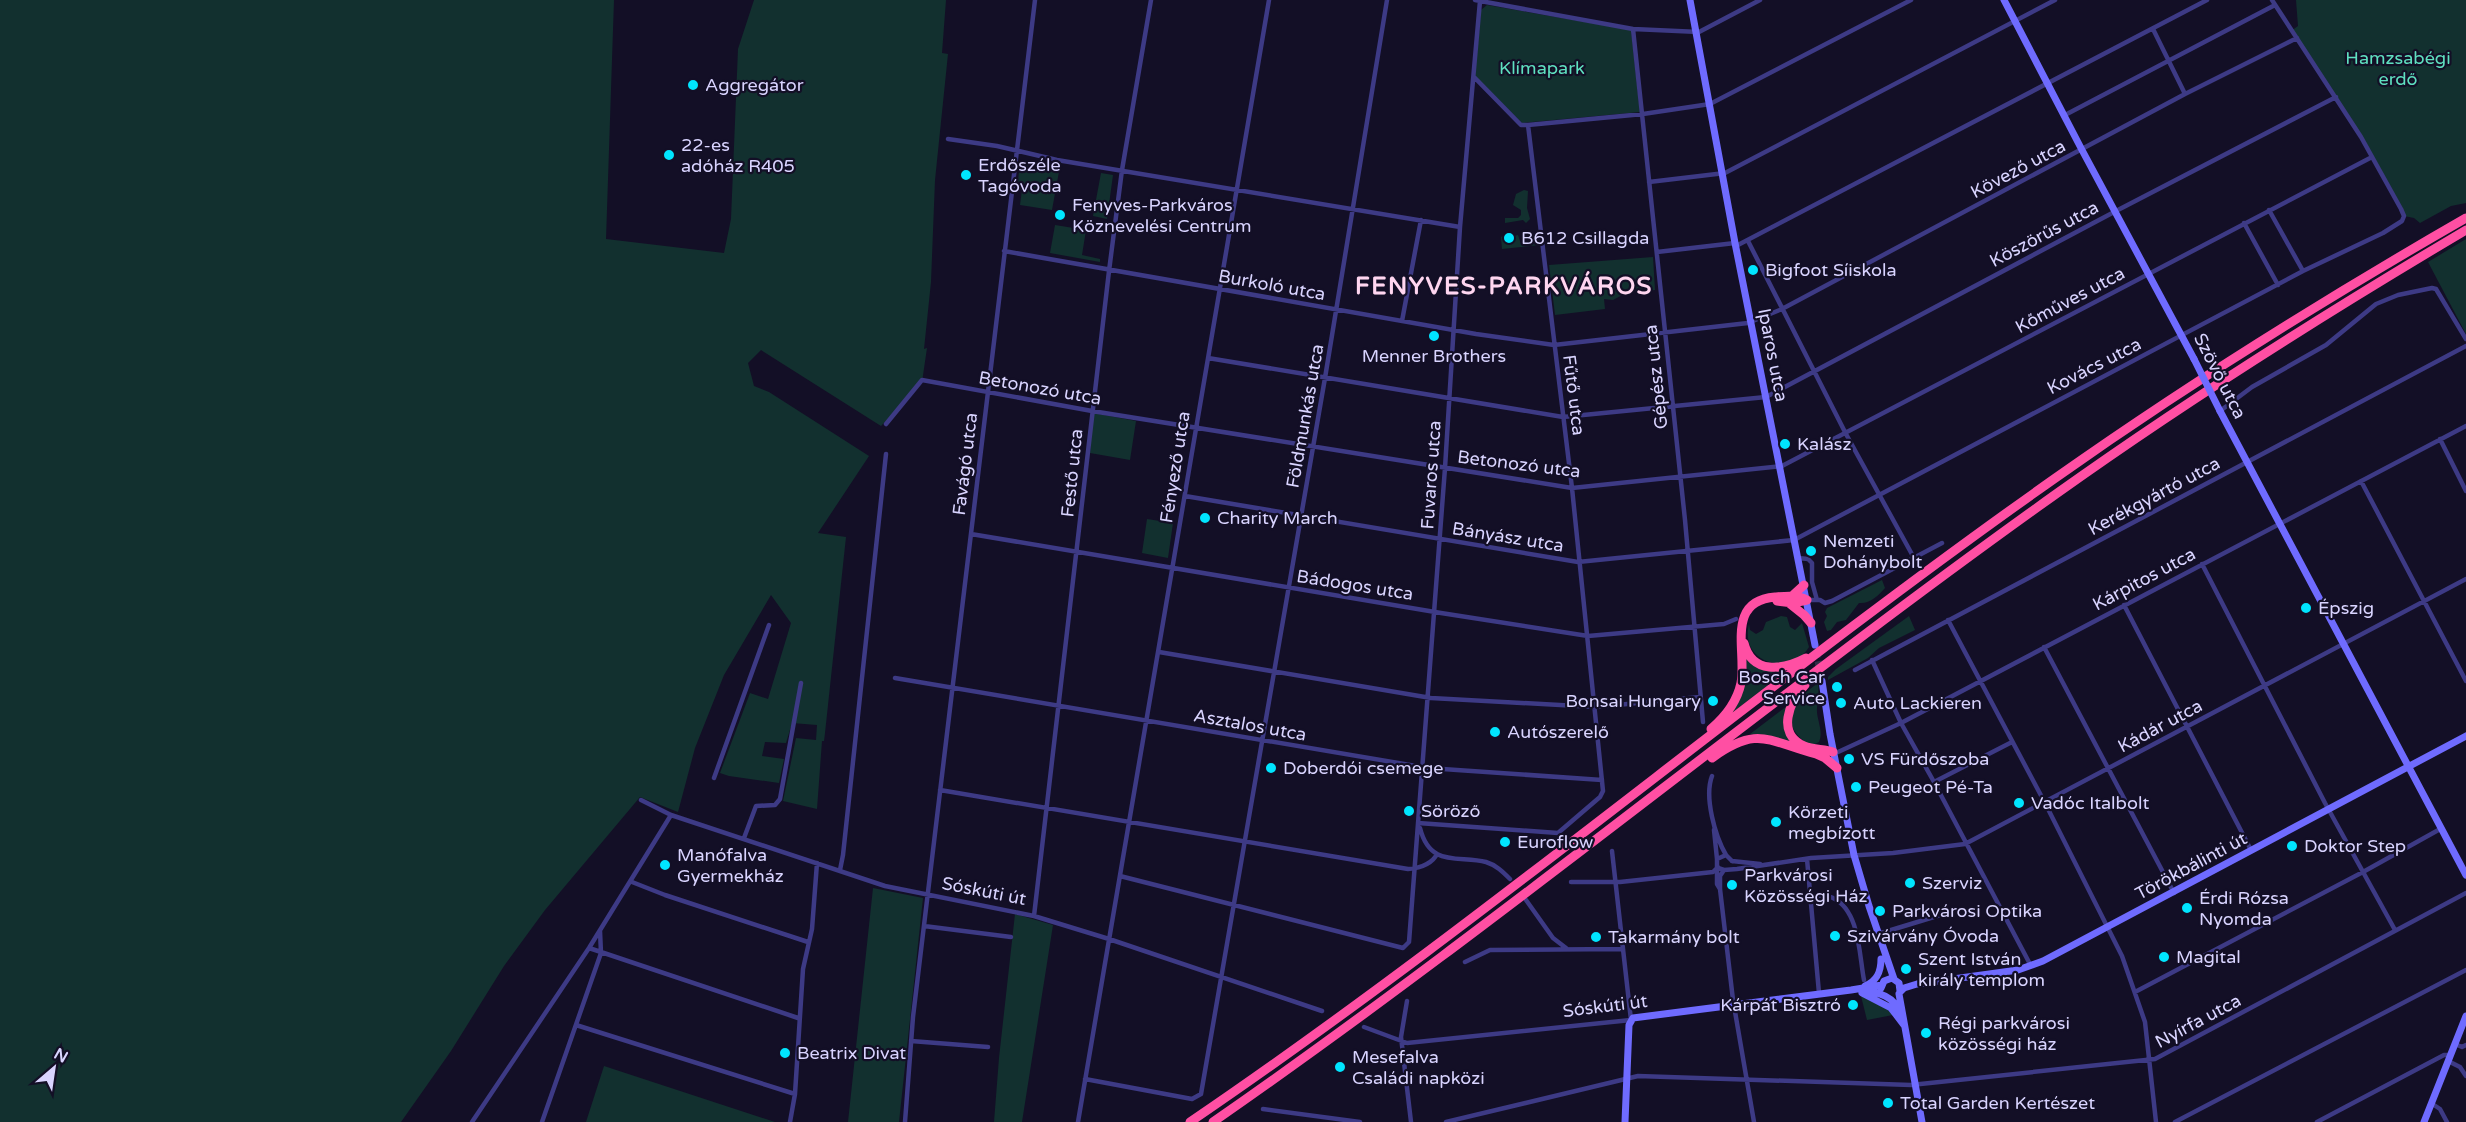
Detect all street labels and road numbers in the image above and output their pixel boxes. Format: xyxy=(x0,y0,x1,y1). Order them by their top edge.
street label: Kövező utca xyxy=(1967,135,2069,203)
street label: Köszörűs utca xyxy=(1986,196,2102,272)
street label: Kőműves utca xyxy=(2012,262,2128,338)
street label: Burkoló utca xyxy=(1217,265,1327,305)
street label: Iparos utca xyxy=(1753,306,1793,404)
street label: Gépész utca xyxy=(1640,324,1672,430)
street label: Szövő utca xyxy=(2189,329,2251,423)
street label: Kovács utca xyxy=(2043,333,2145,399)
street label: Földmunkás utca xyxy=(1282,342,1328,490)
street label: Fűtő utca xyxy=(1558,353,1590,437)
street label: Betonozó utca xyxy=(977,366,1103,410)
street label: Fényező utca xyxy=(1155,409,1195,525)
street label: Favágó utca xyxy=(948,411,982,517)
street label: Fuvaros utca xyxy=(1416,420,1446,530)
street label: Festő utca xyxy=(1056,428,1088,518)
street label: Betonozó utca xyxy=(1456,446,1582,482)
street label: Kerékgyártó utca xyxy=(2084,452,2224,540)
street label: Bányász utca xyxy=(1451,517,1565,557)
street label: Kárpitos utca xyxy=(2089,543,2199,615)
street label: Bádogos utca xyxy=(1295,565,1415,605)
street label: Kádár utca xyxy=(2114,695,2206,757)
street label: Asztalos utca xyxy=(1192,704,1308,746)
street label: Törökbálinti út xyxy=(2131,827,2251,905)
street label: Sóskúti út xyxy=(940,872,1028,910)
street label: Nyírfa utca xyxy=(2151,989,2245,1053)
street label: Sóskúti út xyxy=(1561,990,1649,1022)

